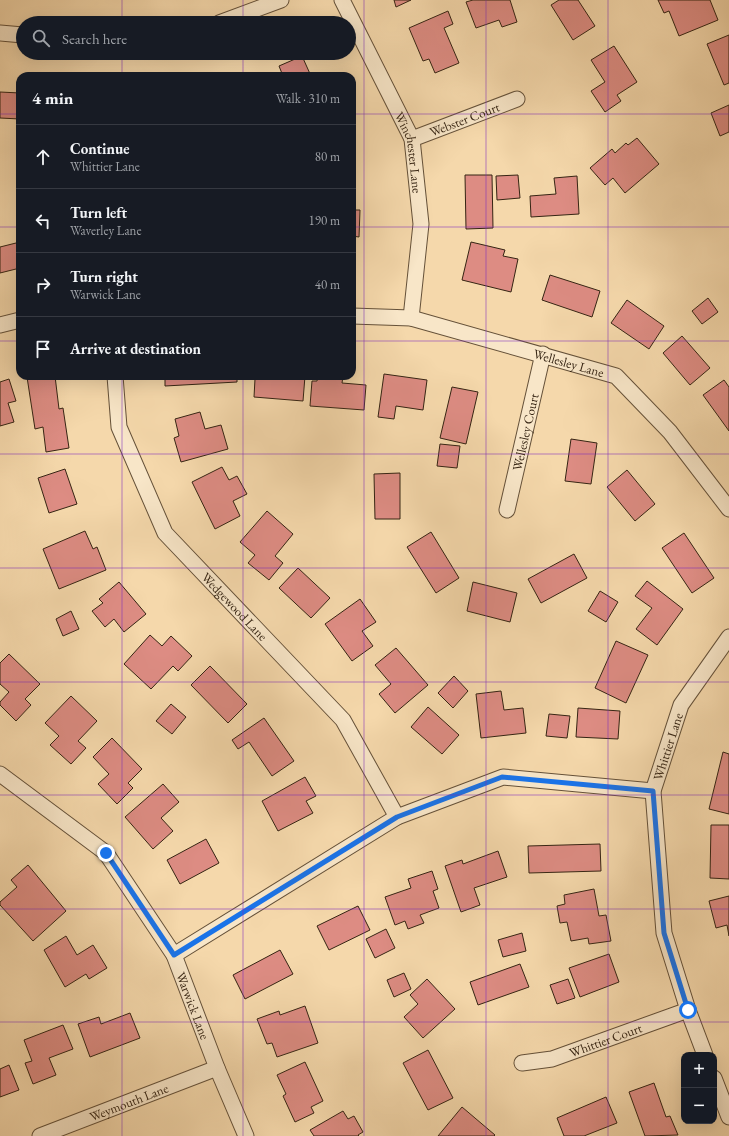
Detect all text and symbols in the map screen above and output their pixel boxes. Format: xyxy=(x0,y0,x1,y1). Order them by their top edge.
search box xyxy=(16,16,356,60)
icon: search xyxy=(30,27,52,49)
text: Search here xyxy=(62,29,127,48)
text: 4 min xyxy=(32,87,73,109)
text: Walk · 310 m xyxy=(276,90,340,107)
street label: Webster Court xyxy=(427,98,502,140)
street label: Winchester Lane xyxy=(391,109,426,194)
text: Continue xyxy=(70,139,130,158)
icon: ahead xyxy=(32,146,54,168)
text: 80 m xyxy=(315,148,340,165)
text: Whittier Lane xyxy=(70,158,140,175)
text: Turn left xyxy=(70,203,127,222)
icon: left xyxy=(32,210,54,232)
text: 190 m xyxy=(309,212,340,229)
text: Waverley Lane xyxy=(70,222,142,239)
text: Turn right xyxy=(70,267,138,286)
icon: right xyxy=(32,274,54,296)
text: 40 m xyxy=(315,276,340,293)
text: Warwick Lane xyxy=(70,286,141,303)
icon: arrive xyxy=(32,338,54,360)
text: Arrive at destination xyxy=(70,339,201,358)
street label: Wellesley Lane xyxy=(532,345,606,381)
street label: Wellesley Court xyxy=(508,392,542,472)
street label: Wedgewood Lane xyxy=(198,569,271,644)
street label: Whittier Lane xyxy=(649,711,686,782)
route end xyxy=(97,844,115,862)
street label: Warwick Lane xyxy=(173,969,214,1042)
route start xyxy=(679,1001,697,1019)
street label: Whittier Court xyxy=(567,1019,644,1061)
map controls xyxy=(681,1052,717,1124)
button: + xyxy=(681,1052,717,1088)
street label: Weymouth Lane xyxy=(87,1079,170,1125)
button: − xyxy=(681,1088,717,1124)

